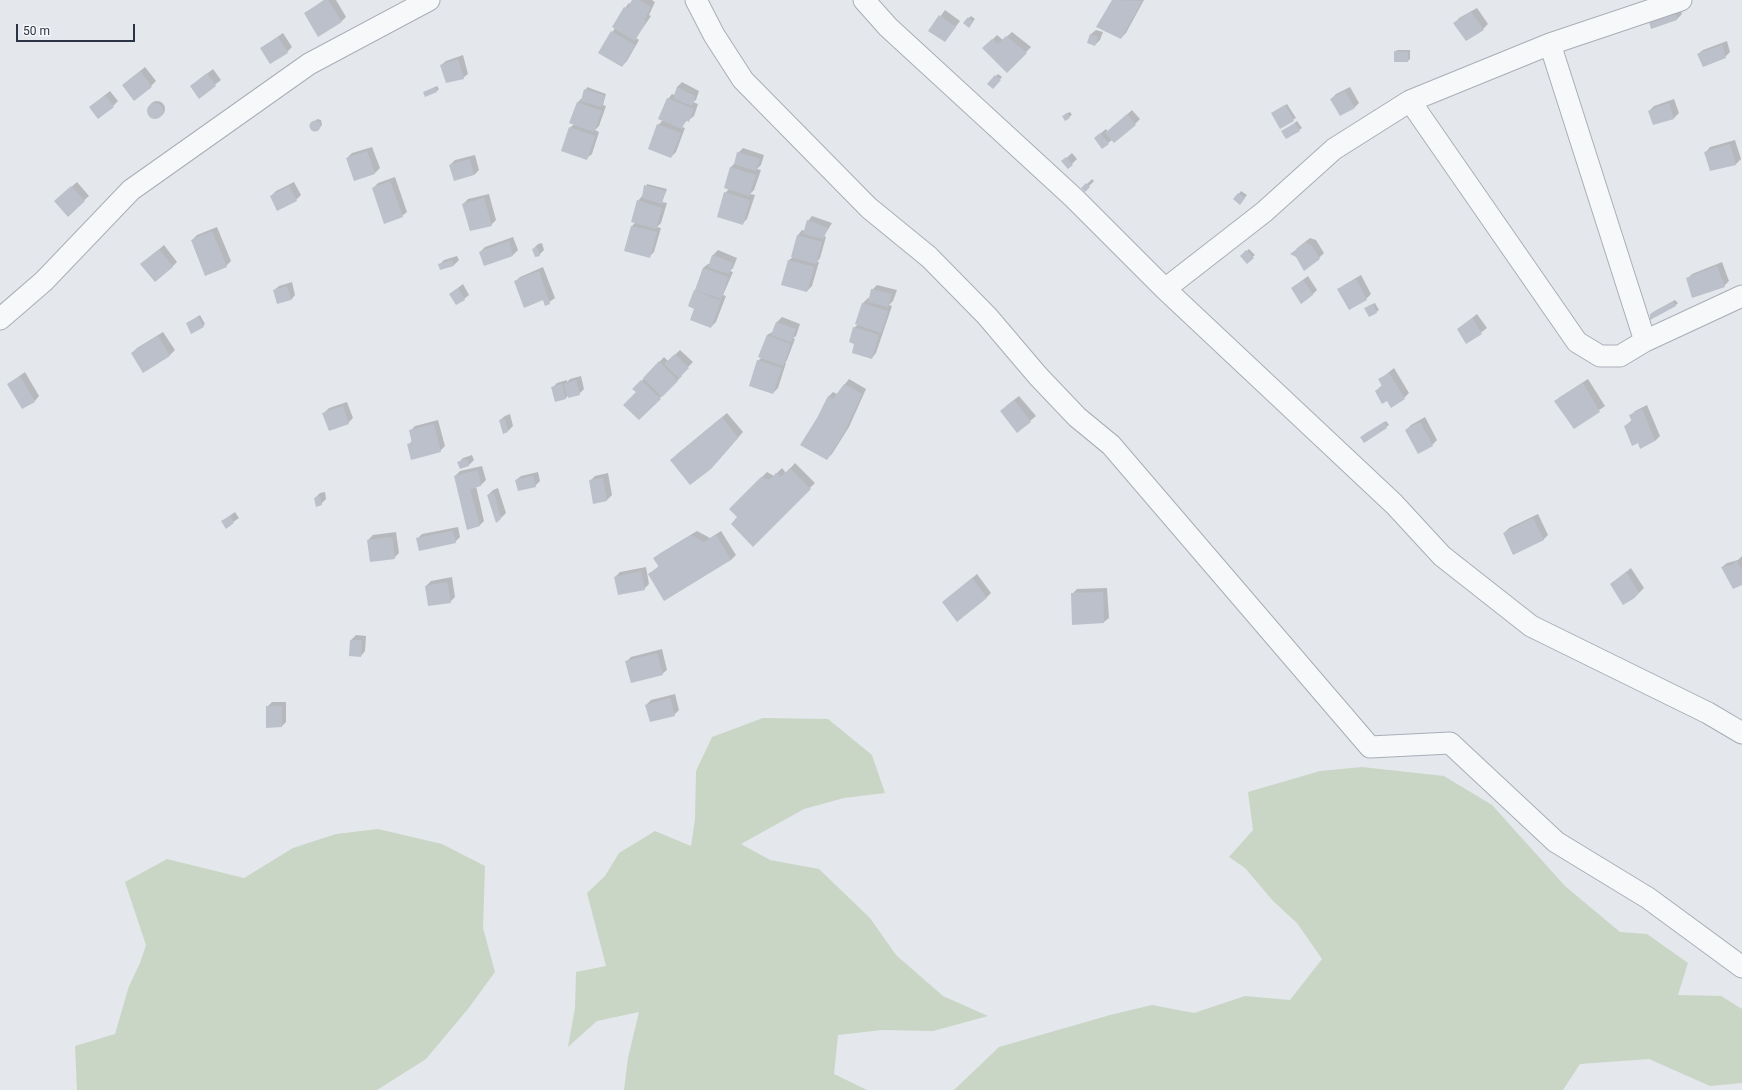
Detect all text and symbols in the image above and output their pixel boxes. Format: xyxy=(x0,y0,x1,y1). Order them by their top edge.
scale bar xyxy=(18,16,137,42)
text: 50 m xyxy=(23,24,50,38)

